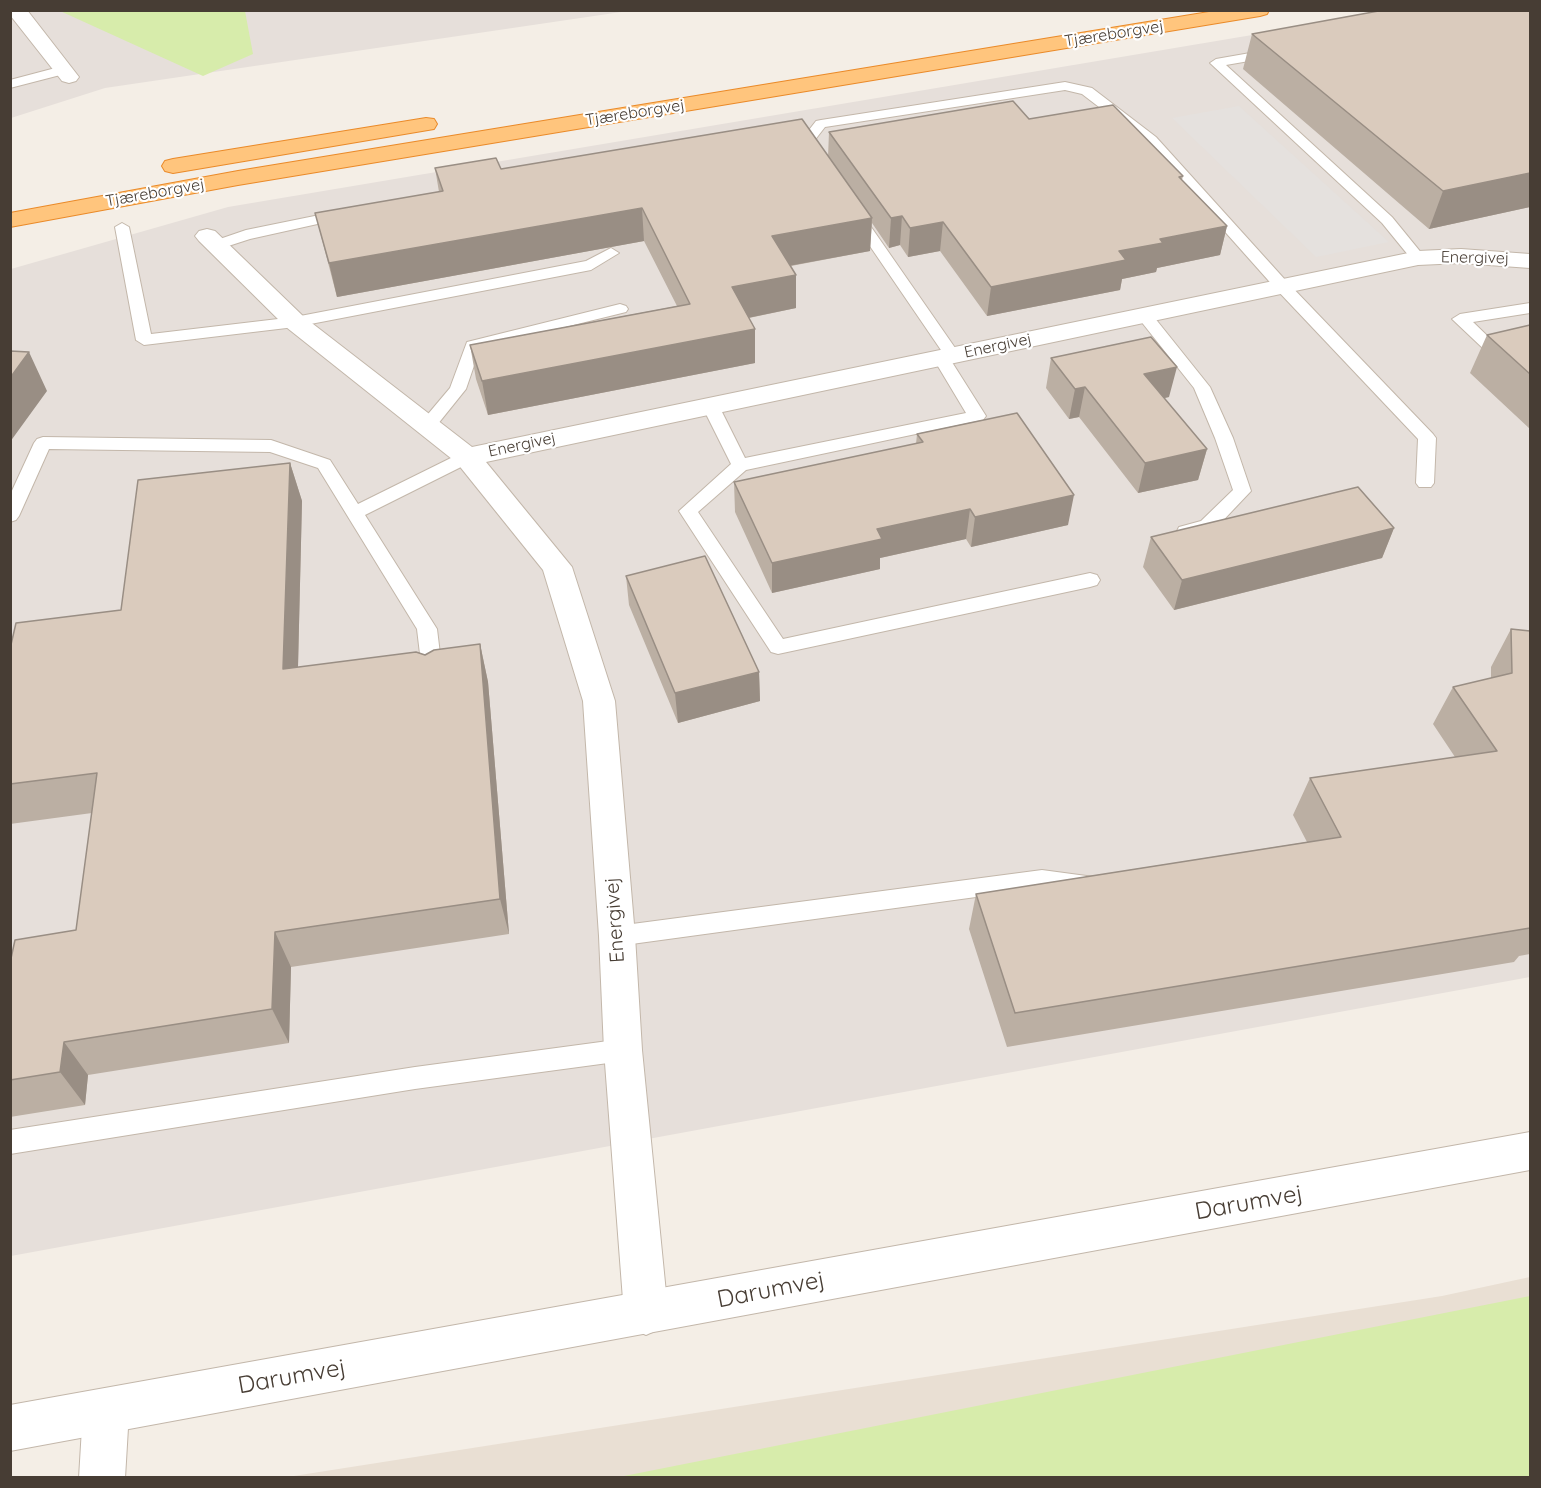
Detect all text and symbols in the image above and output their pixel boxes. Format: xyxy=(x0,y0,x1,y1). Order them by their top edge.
street label: Tjæreborgvej xyxy=(1063,17,1165,51)
street label: Tjæreborgvej xyxy=(584,96,686,130)
street label: Tjæreborgvej xyxy=(104,175,206,211)
street label: Energivej xyxy=(1441,248,1509,268)
street label: Energivej xyxy=(963,329,1033,363)
street label: Energivej xyxy=(487,428,557,462)
street label: Energivej xyxy=(600,876,630,964)
street label: Darumvej xyxy=(1193,1179,1305,1227)
street label: Darumvej xyxy=(715,1265,827,1315)
street label: Darumvej xyxy=(236,1353,348,1401)

